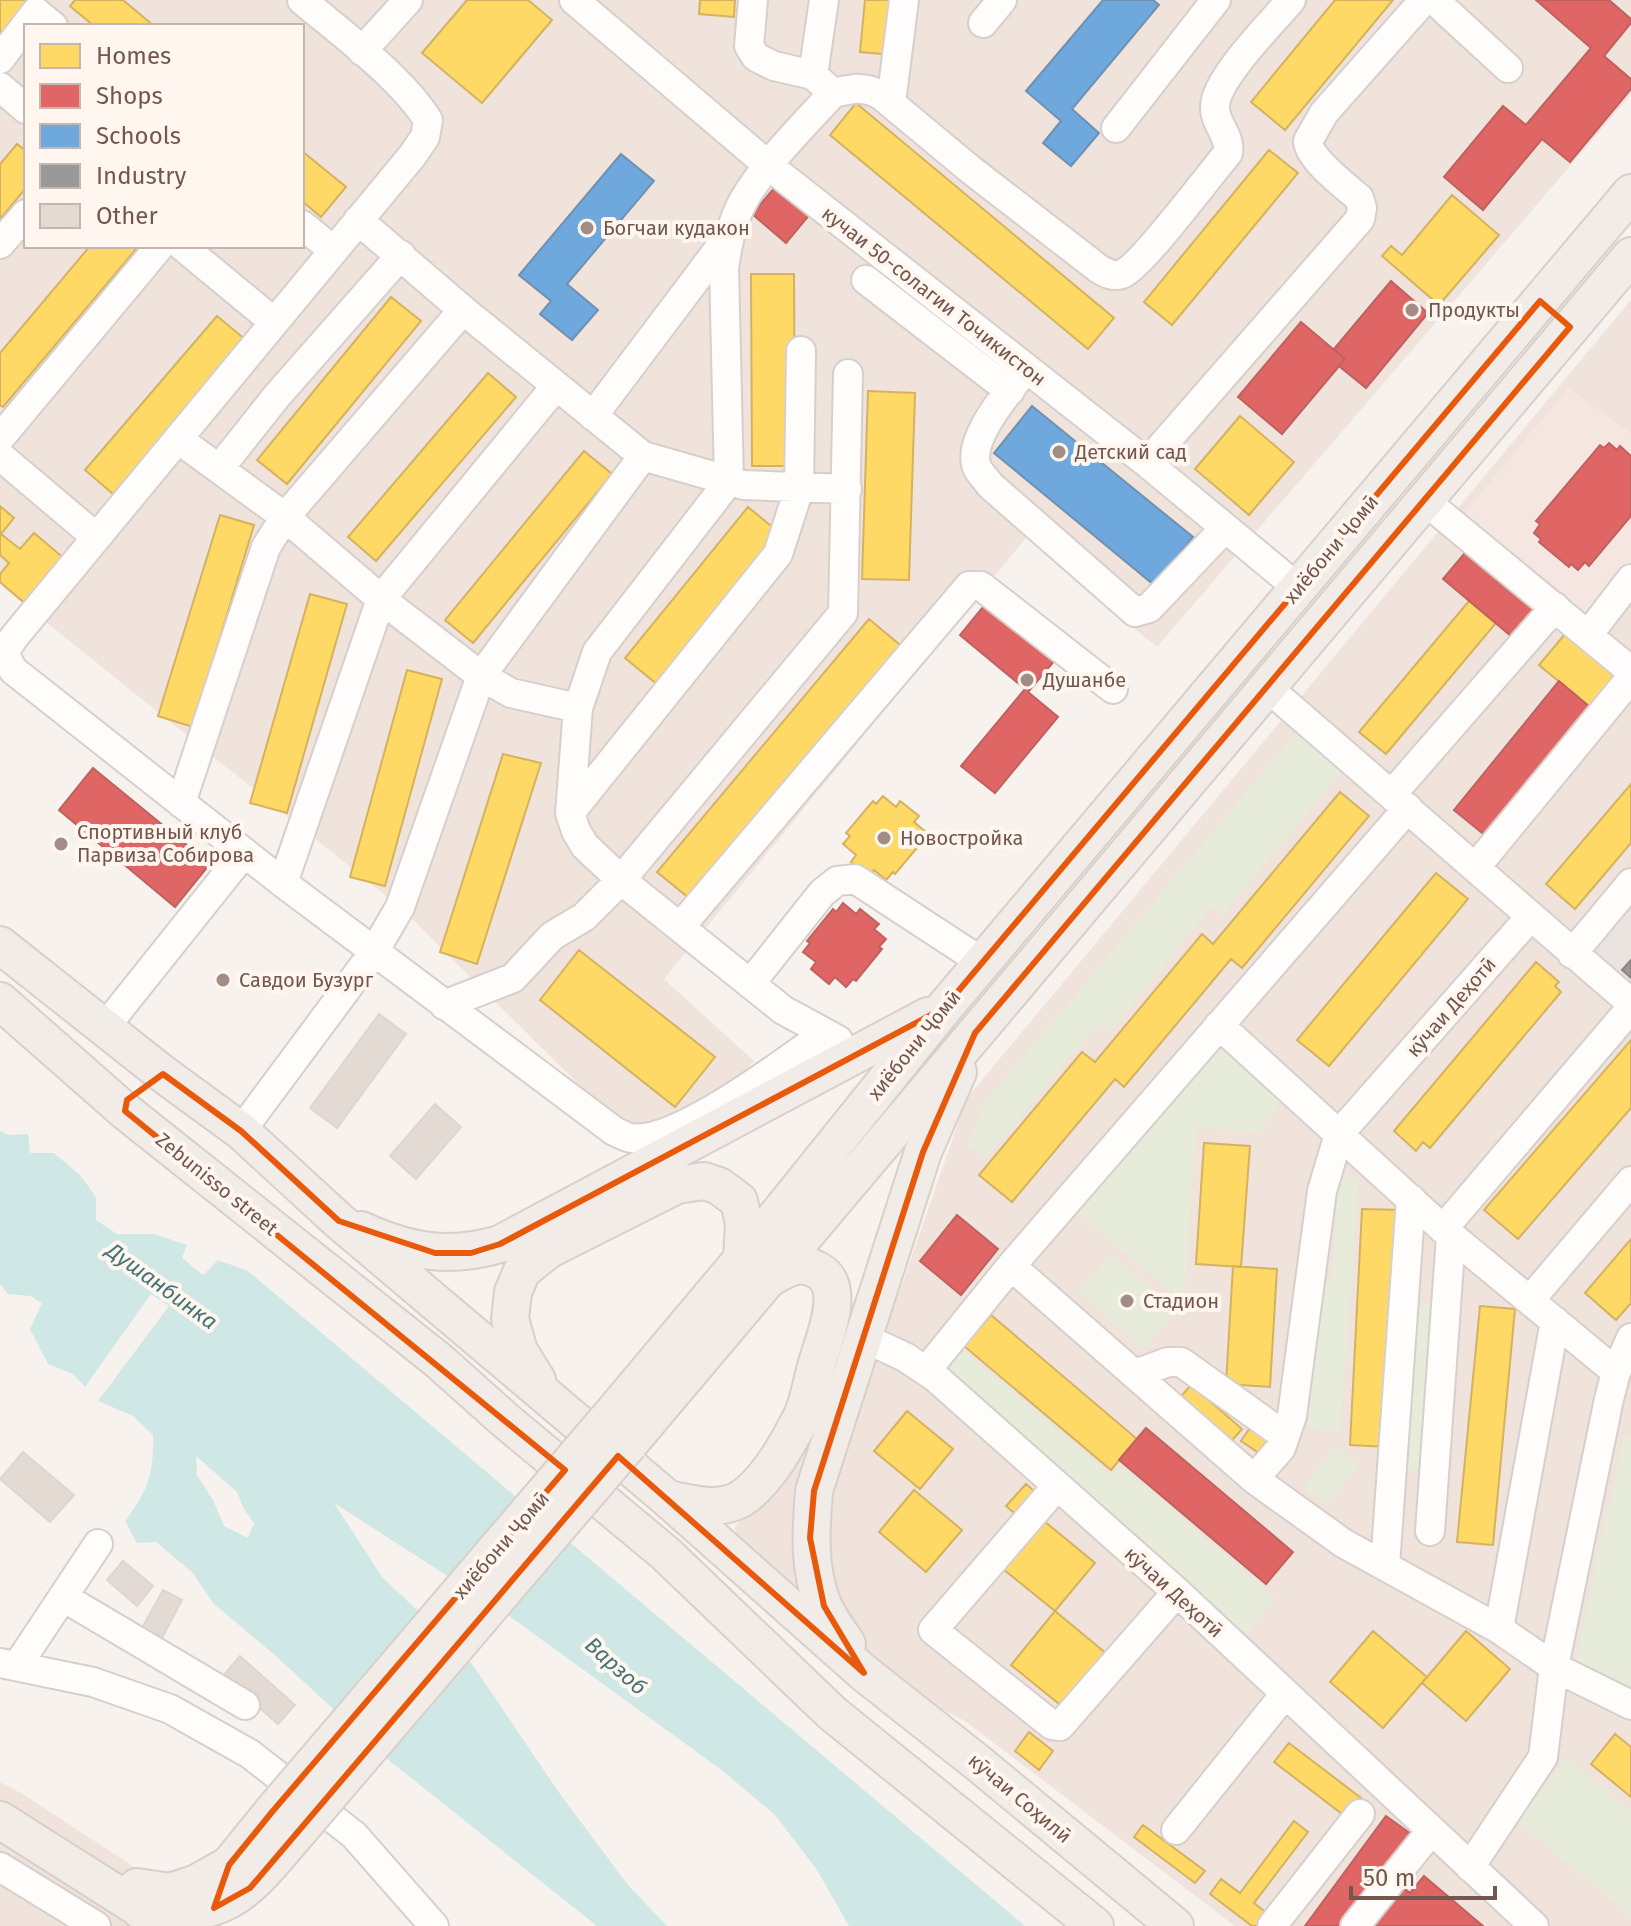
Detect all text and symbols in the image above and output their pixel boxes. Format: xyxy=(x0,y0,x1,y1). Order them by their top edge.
legend xyxy=(24,24,304,248)
text: Homes xyxy=(96,42,171,70)
text: Shops xyxy=(96,82,163,110)
text: Schools xyxy=(96,122,181,150)
text: Industry xyxy=(96,162,187,190)
street label: кучаи 50-солагии Точикистон xyxy=(817,201,1051,391)
text: Other xyxy=(96,202,158,230)
place label: Богчаи кудакон xyxy=(603,216,750,240)
marker: Богчаи кудакон xyxy=(578,219,596,237)
place label: Продукты xyxy=(1428,298,1520,322)
marker: Продукты xyxy=(1403,301,1421,319)
place label: Детский сад xyxy=(1074,440,1187,464)
marker: Детский сад xyxy=(1050,443,1068,461)
street label: хиёбони Ҷомӣ xyxy=(1279,490,1383,608)
place label: Душанбе xyxy=(1042,668,1126,692)
marker: Душанбе xyxy=(1018,671,1036,689)
place label: Спортивный клуб Парвиза Собирова xyxy=(77,820,254,867)
place label: Новостройка xyxy=(900,826,1023,850)
marker: Новостройка xyxy=(875,829,893,847)
marker: Спортивный клуб Парвиза Собирова xyxy=(52,835,70,853)
street label: кӯчаи Деҳотӣ xyxy=(1401,952,1501,1062)
place label: Савдои Бузург xyxy=(239,968,374,992)
marker: Савдои Бузург xyxy=(214,971,232,989)
street label: хиёбони Ҷомӣ xyxy=(862,985,966,1105)
street label: Zebunisso street xyxy=(151,1127,283,1241)
water label: Душанбинка xyxy=(100,1236,223,1335)
place label: Стадион xyxy=(1143,1289,1219,1313)
marker: Стадион xyxy=(1118,1292,1136,1310)
street label: хиёбони Ҷомӣ xyxy=(448,1486,554,1604)
street label: кӯчаи Деҳотӣ xyxy=(1120,1541,1228,1643)
water label: Варзоб xyxy=(579,1631,653,1701)
street label: кӯчаи Соҳилӣ xyxy=(964,1748,1076,1848)
scale bar xyxy=(1351,1850,1495,1900)
text: 50 m xyxy=(1363,1864,1415,1892)

